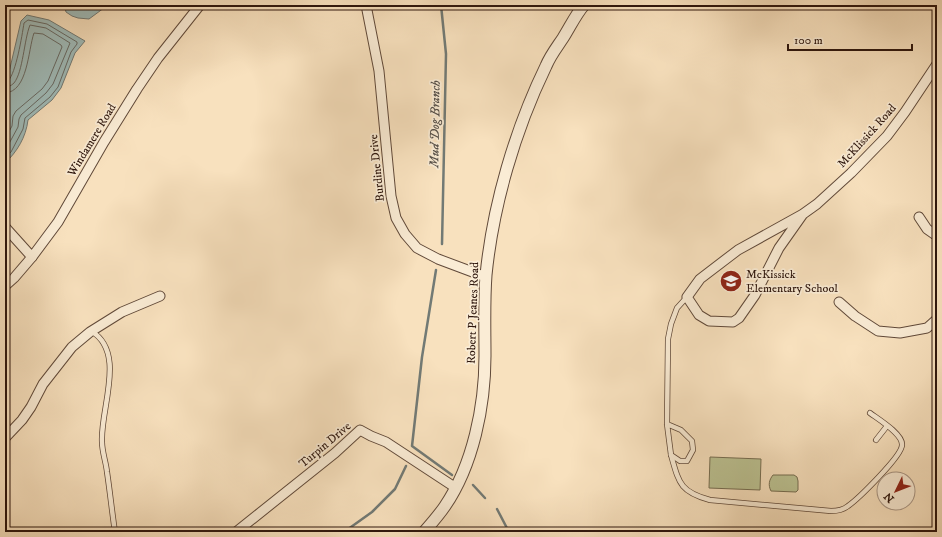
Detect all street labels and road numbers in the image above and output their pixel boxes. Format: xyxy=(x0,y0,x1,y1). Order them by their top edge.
street label: Windamere Road xyxy=(64,101,120,180)
street label: McKlissick Road xyxy=(834,101,900,171)
street label: Burdine Drive xyxy=(366,134,388,202)
street label: Robert P Jeanes Road xyxy=(464,262,482,364)
street label: Turpin Drive xyxy=(296,419,354,471)

